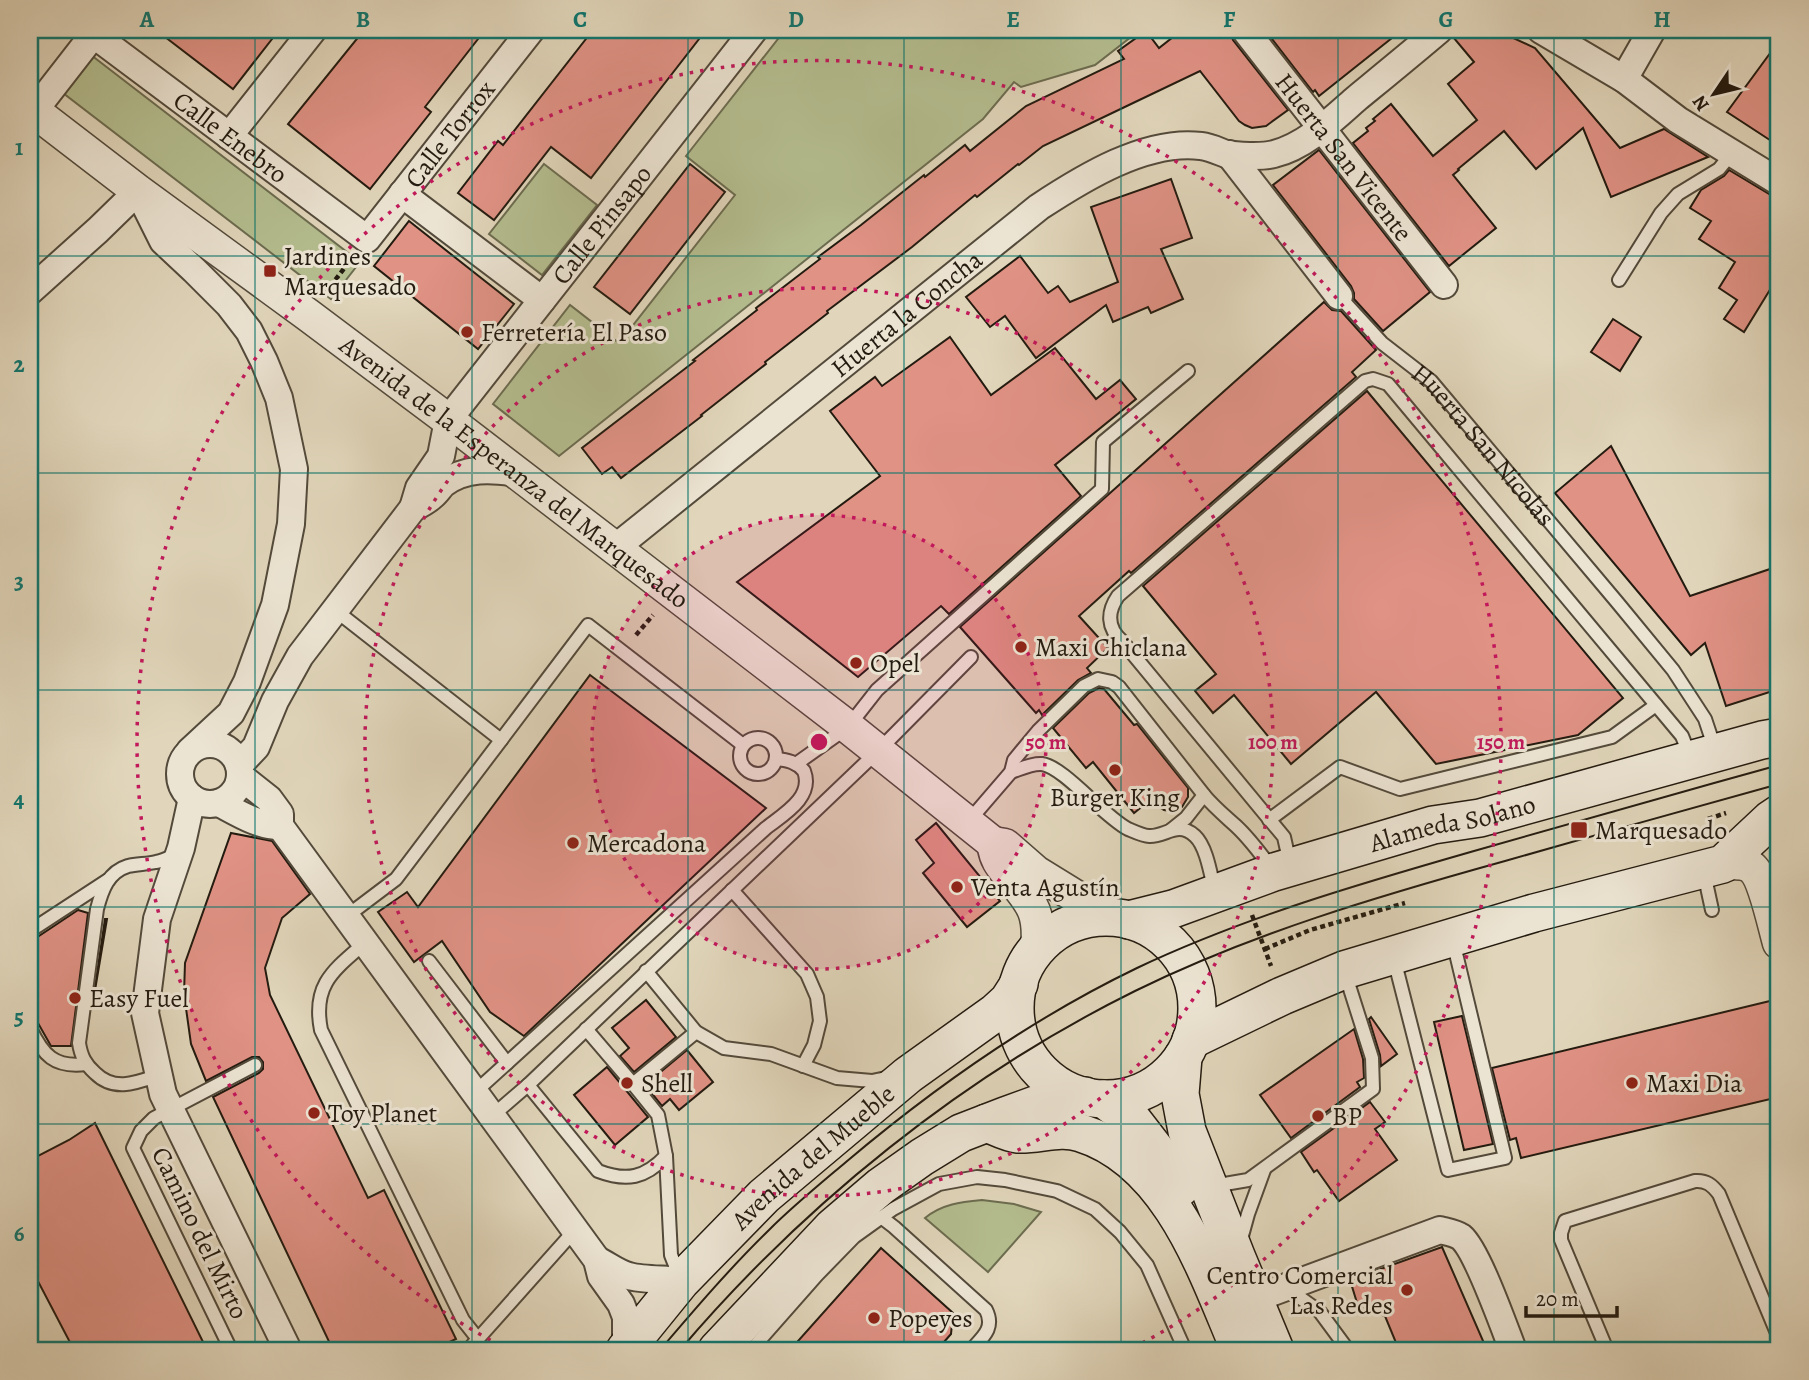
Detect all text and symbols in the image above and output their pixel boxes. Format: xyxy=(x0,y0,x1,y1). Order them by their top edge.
text: A xyxy=(139,4,155,35)
text: B xyxy=(356,4,370,35)
text: C xyxy=(573,4,587,35)
text: D xyxy=(788,4,804,35)
text: E xyxy=(1006,4,1020,35)
text: F xyxy=(1223,4,1236,35)
text: G xyxy=(1438,4,1454,35)
text: H xyxy=(1653,4,1671,35)
north arrow xyxy=(1680,60,1750,130)
street label: Huerta San Vicente xyxy=(1267,65,1421,248)
street label: Calle Torrox xyxy=(396,72,503,195)
street label: Calle Enebro xyxy=(166,83,295,191)
text: N xyxy=(1686,90,1716,116)
text: 1 xyxy=(15,132,23,163)
street label: Calle Pinsapo xyxy=(544,157,659,291)
place label: Jardines Marquesado xyxy=(284,239,416,304)
street label: Huerta la Concha xyxy=(823,242,989,385)
marker: Jardines Marquesado xyxy=(262,263,278,279)
place label: Ferretería El Paso xyxy=(481,315,667,350)
marker: Ferretería El Paso xyxy=(459,324,475,340)
street label: Avenida de la Esperanza del Marquesado xyxy=(332,327,696,616)
text: 2 xyxy=(13,349,25,380)
street label: Huerta San Nicolás xyxy=(1405,355,1563,533)
text: 3 xyxy=(14,566,24,597)
place label: Maxi Chiclana xyxy=(1035,630,1187,665)
marker: Maxi Chiclana xyxy=(1013,639,1029,655)
place label: Opel xyxy=(870,646,920,681)
marker: Opel xyxy=(848,655,864,671)
text: 50 m xyxy=(1026,728,1067,756)
text: 100 m xyxy=(1248,728,1298,756)
text: 150 m xyxy=(1477,728,1526,756)
centre of rings xyxy=(807,730,831,754)
marker: Burger King xyxy=(1107,762,1123,778)
place label: Burger King xyxy=(1050,780,1180,815)
text: 4 xyxy=(14,784,25,815)
street label: Alameda Solano xyxy=(1364,786,1539,861)
place label: Marquesado xyxy=(1595,813,1727,848)
marker: Marquesado xyxy=(1569,820,1589,840)
place label: Mercadona xyxy=(587,826,706,861)
marker: Mercadona xyxy=(565,835,581,851)
place label: Venta Agustín xyxy=(970,870,1120,905)
marker: Venta Agustín xyxy=(949,879,965,895)
place label: Easy Fuel xyxy=(89,981,189,1016)
marker: Easy Fuel xyxy=(67,990,83,1006)
text: 5 xyxy=(14,1001,24,1032)
place label: Shell xyxy=(641,1066,693,1101)
place label: Maxi Dia xyxy=(1646,1066,1742,1101)
marker: Shell xyxy=(619,1075,635,1091)
marker: Maxi Dia xyxy=(1624,1075,1640,1091)
street label: Avenida del Mueble xyxy=(722,1076,902,1238)
place label: Toy Planet xyxy=(328,1096,438,1131)
place label: BP xyxy=(1332,1099,1362,1134)
marker: Toy Planet xyxy=(306,1105,322,1121)
marker: BP xyxy=(1310,1108,1326,1124)
street label: Camino del Mirto xyxy=(143,1141,257,1325)
text: 6 xyxy=(14,1218,25,1249)
place label: Centro Comercial Las Redes xyxy=(1206,1258,1393,1323)
scale bar xyxy=(1526,1275,1616,1319)
marker: Centro Comercial Las Redes xyxy=(1399,1282,1415,1298)
text: 20 m xyxy=(1536,1285,1579,1313)
place label: Popeyes xyxy=(888,1301,973,1336)
marker: Popeyes xyxy=(866,1310,882,1326)

